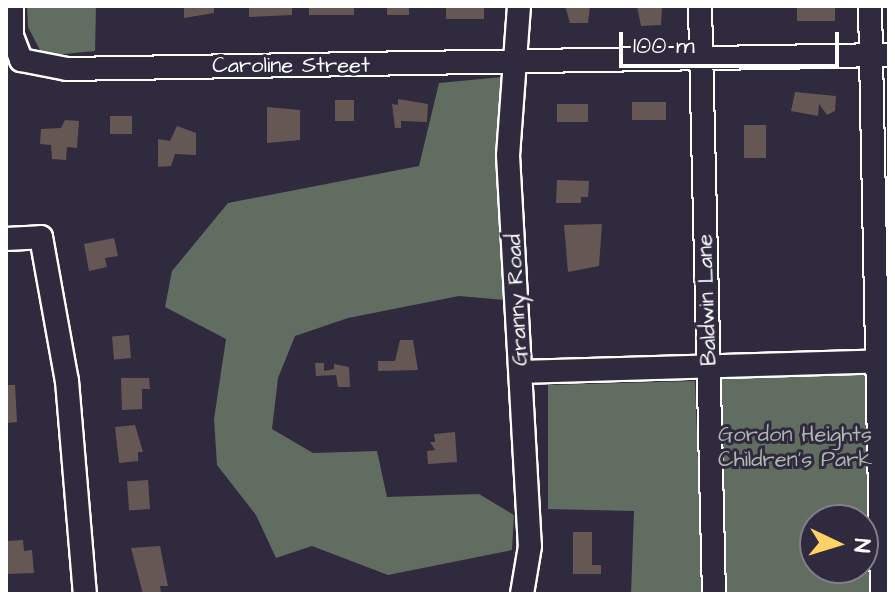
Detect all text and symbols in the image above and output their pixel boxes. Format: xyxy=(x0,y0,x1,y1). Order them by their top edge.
scale bar xyxy=(623,16,843,66)
text: 100 m xyxy=(633,29,695,63)
street label: Caroline Street xyxy=(212,53,370,79)
street label: Granny Road xyxy=(500,233,534,367)
street label: Baldwin Lane xyxy=(692,234,722,366)
park label: Gordon Heights Children's Park xyxy=(718,421,872,472)
north arrow xyxy=(799,504,879,584)
text: N xyxy=(846,538,877,554)

